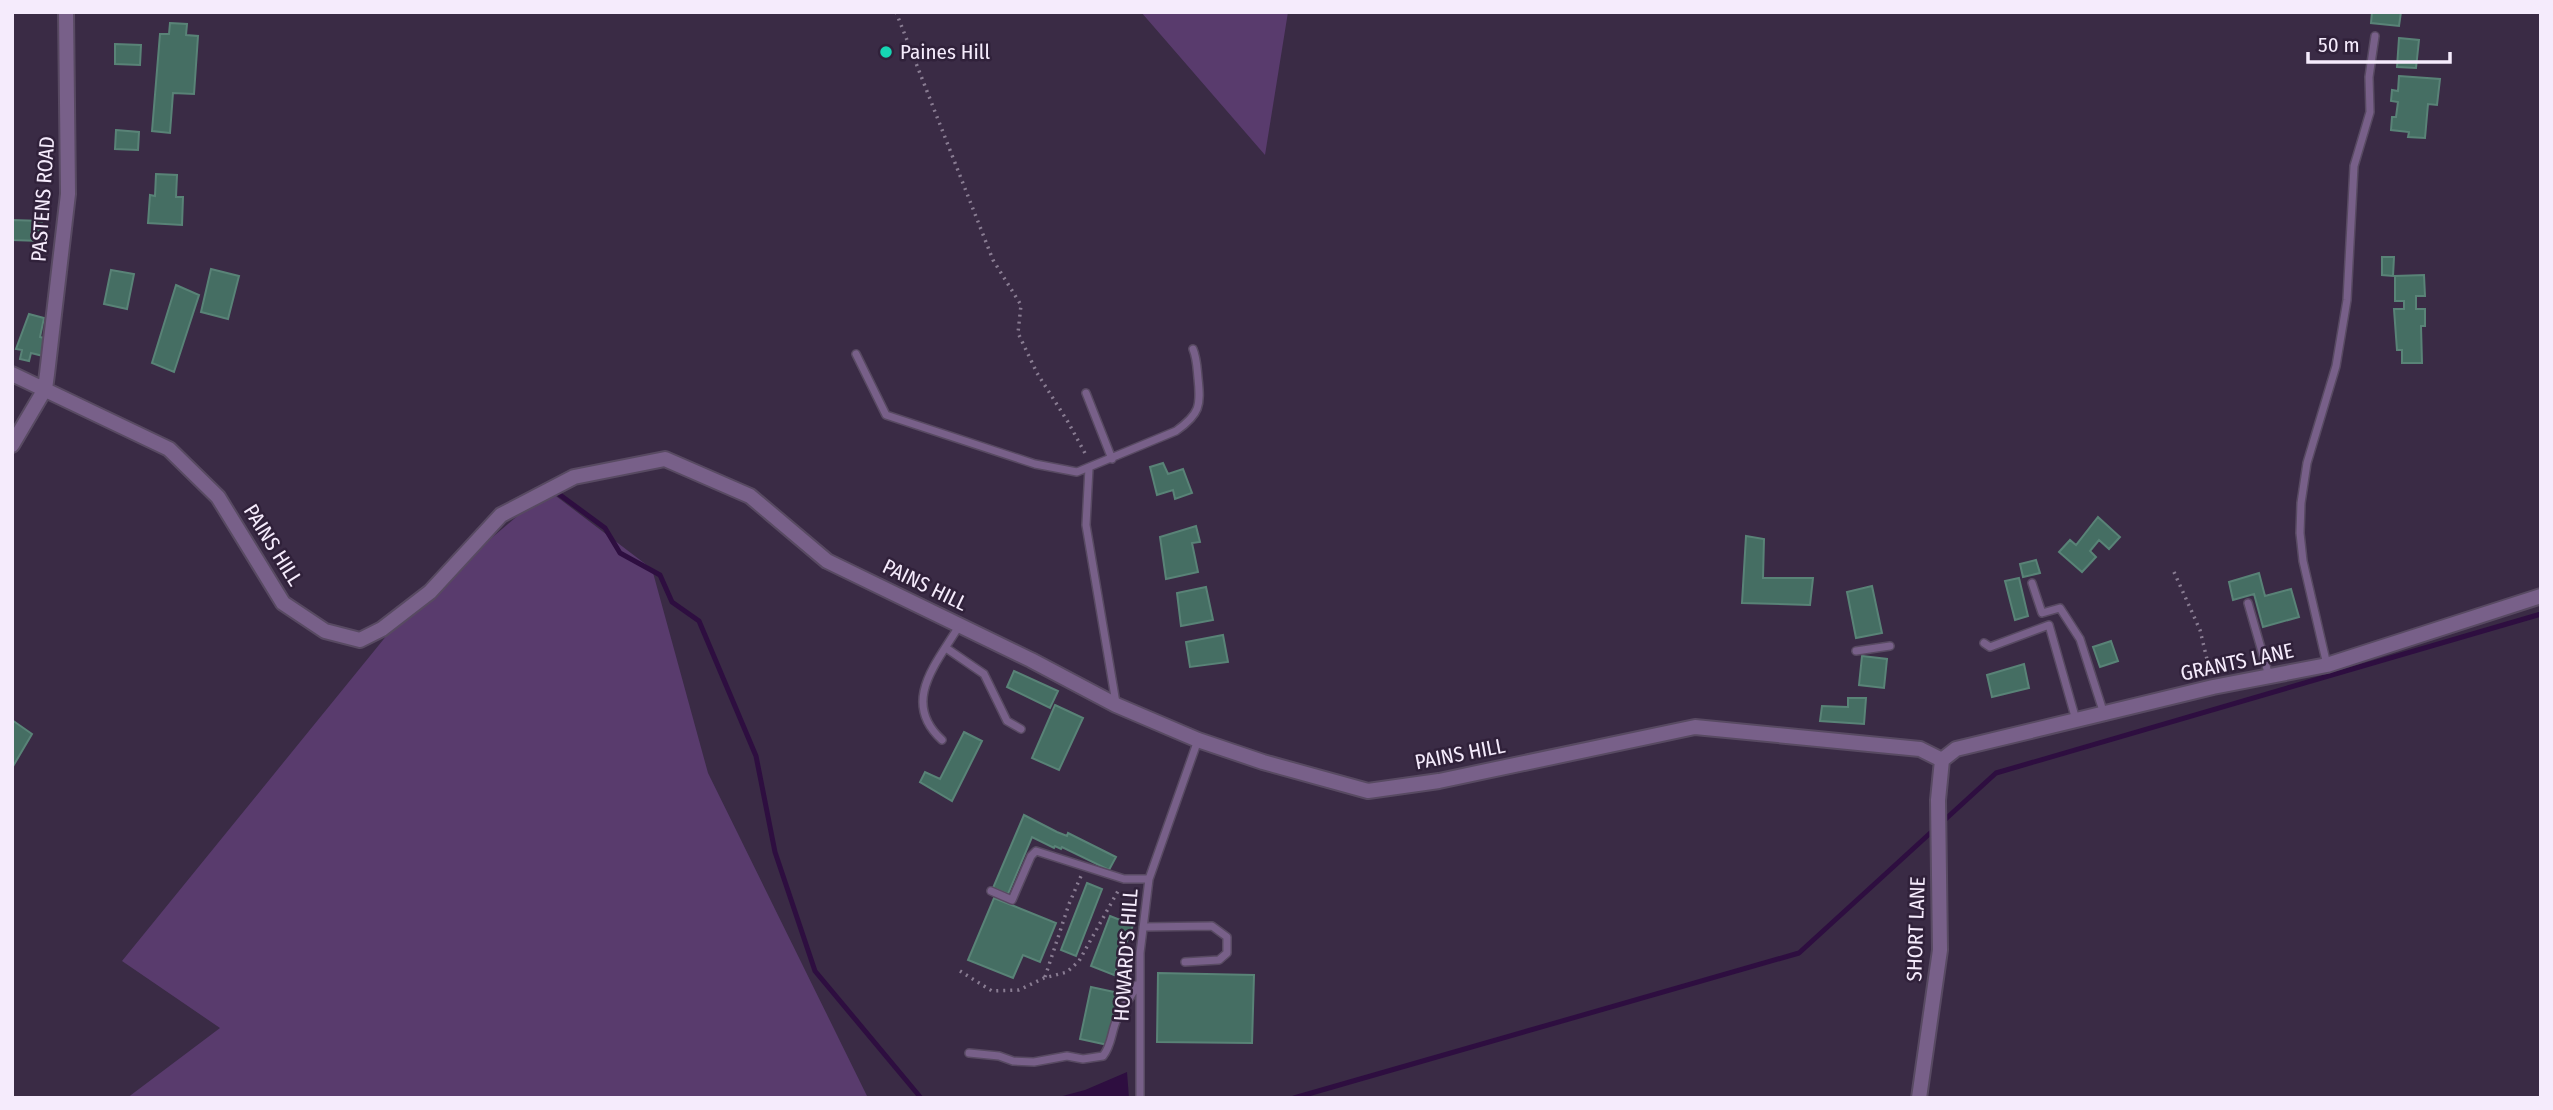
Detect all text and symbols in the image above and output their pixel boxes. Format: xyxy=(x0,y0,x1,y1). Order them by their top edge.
scale bar xyxy=(2308,21,2450,65)
text: 50 m xyxy=(2318,32,2360,58)
place label: Paines Hill xyxy=(900,39,990,65)
marker: Paines Hill xyxy=(878,44,894,60)
street label: PASTENS ROAD xyxy=(26,135,60,263)
street label: PAINS HILL xyxy=(238,499,309,591)
street label: PAINS HILL xyxy=(878,553,972,617)
street label: GRANTS LANE xyxy=(2178,637,2296,687)
street label: PAINS HILL xyxy=(1413,732,1508,775)
street label: SHORT LANE xyxy=(1901,876,1931,982)
street label: HOWARD'S HILL xyxy=(1108,887,1144,1022)

